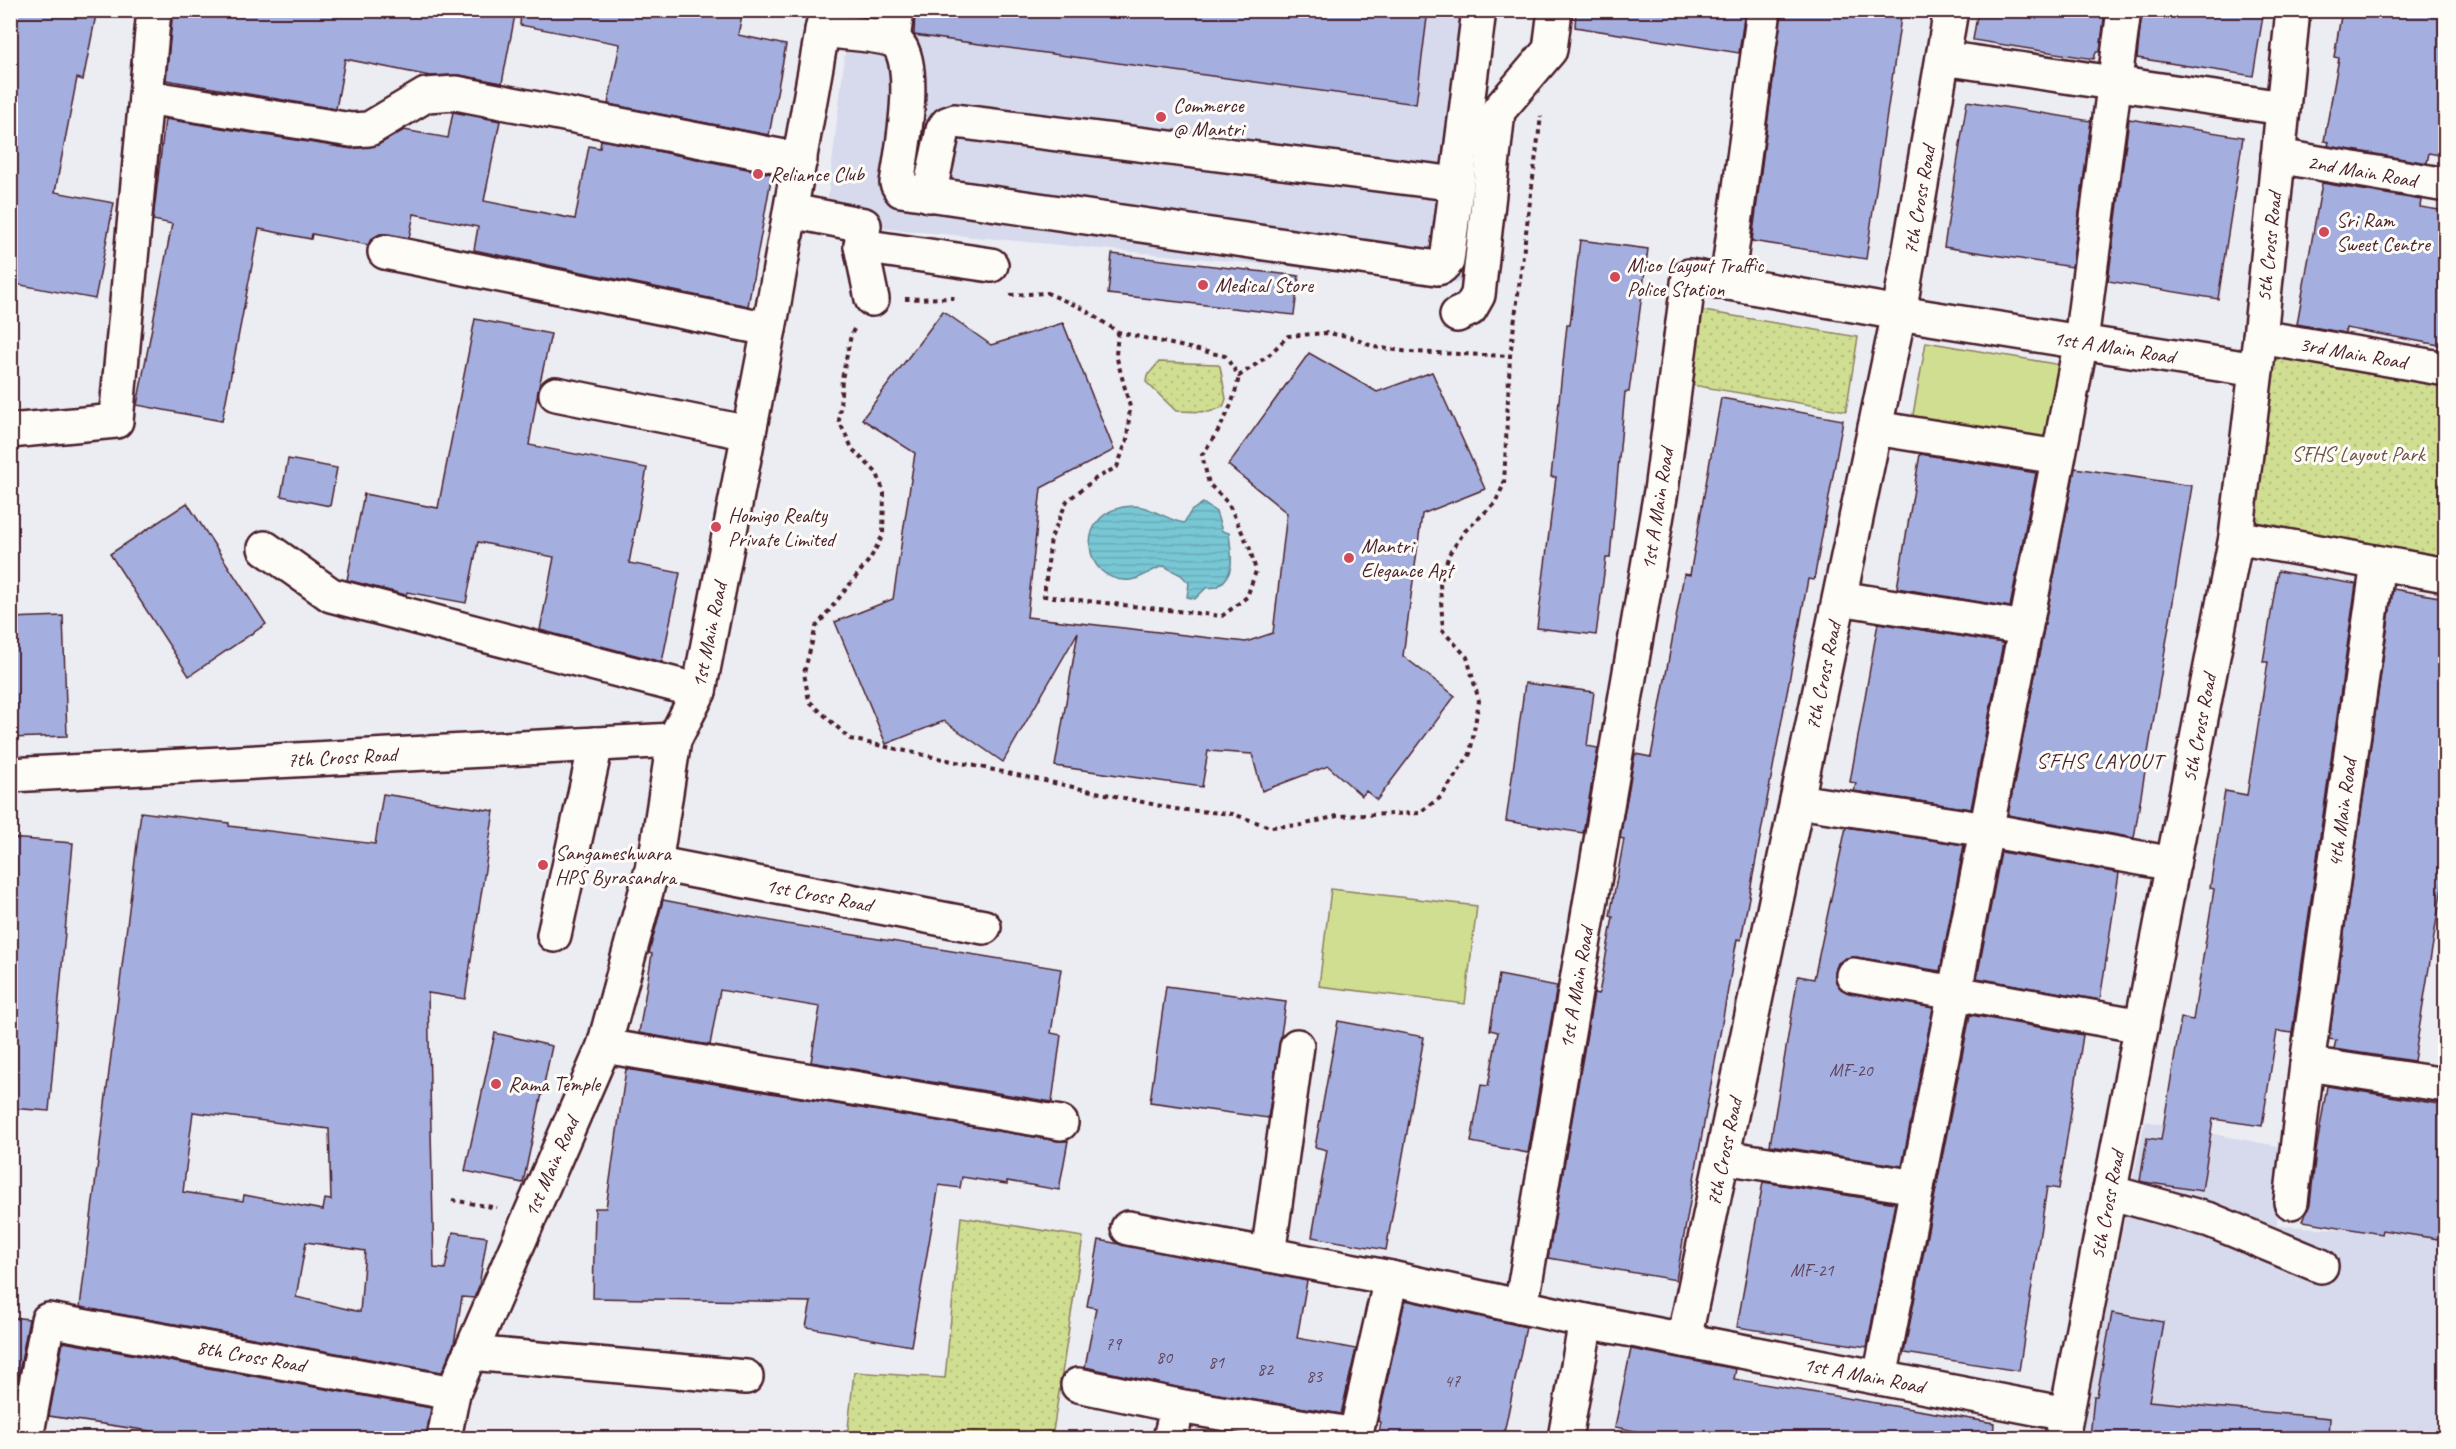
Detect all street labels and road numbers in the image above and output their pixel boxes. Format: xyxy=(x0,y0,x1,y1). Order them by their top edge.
street label: 7th Cross Road xyxy=(1897,141,1942,256)
street label: 2nd Main Road xyxy=(2305,149,2422,194)
street label: 5th Cross Road xyxy=(2250,188,2288,303)
street label: 1st A Main Road xyxy=(2052,325,2180,370)
street label: 3rd Main Road xyxy=(2297,331,2412,376)
street label: 1st A Main Road xyxy=(1635,443,1680,571)
street label: 1st Main Road xyxy=(685,576,734,690)
street label: 7th Cross Road xyxy=(1799,617,1848,733)
street label: 5th Cross Road xyxy=(2176,669,2223,784)
street label: 7th Cross Road xyxy=(286,741,400,773)
street label: 4th Main Road xyxy=(2322,753,2363,869)
street label: 1st Cross Road xyxy=(764,872,877,919)
street label: 1st A Main Road xyxy=(1553,922,1600,1050)
street label: 7th Cross Road xyxy=(1700,1093,1749,1209)
street label: 1st Main Road xyxy=(517,1110,586,1221)
street label: 5th Cross Road xyxy=(2084,1146,2131,1261)
street label: 8th Cross Road xyxy=(195,1334,310,1379)
street label: 1st A Main Road xyxy=(1801,1351,1930,1400)

